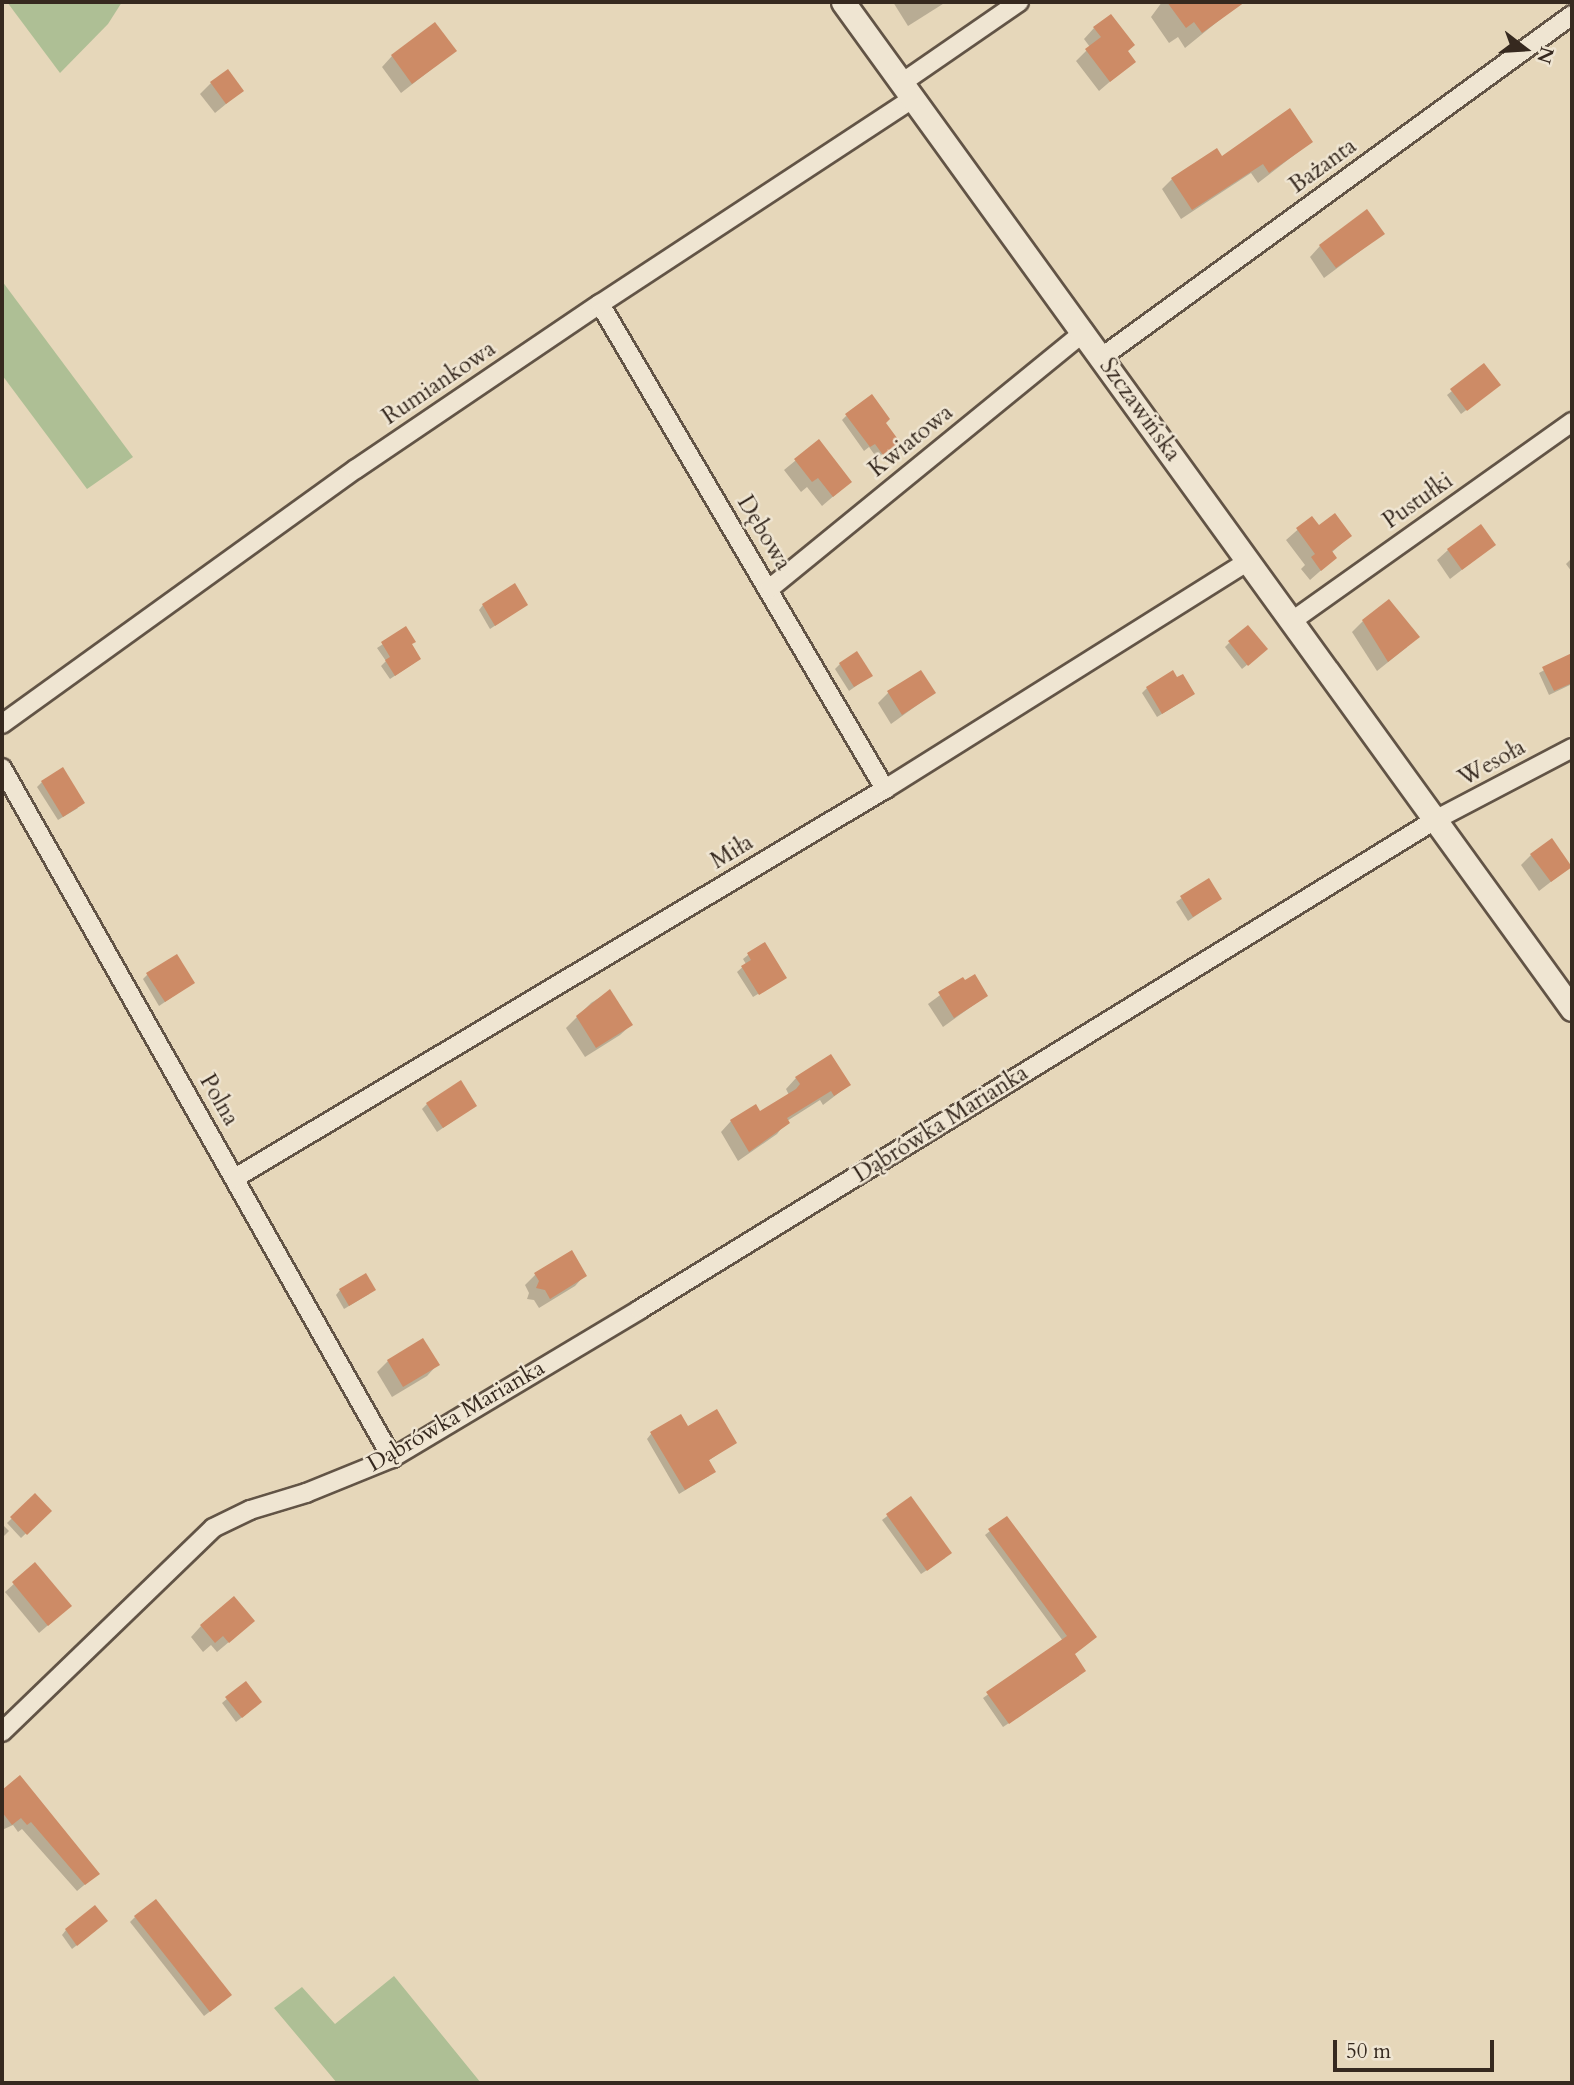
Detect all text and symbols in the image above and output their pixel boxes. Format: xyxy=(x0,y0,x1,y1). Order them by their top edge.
north arrow xyxy=(1490,14,1560,84)
text: N xyxy=(1530,43,1560,67)
street label: Bażanta xyxy=(1284,132,1362,200)
street label: Rumiankowa xyxy=(377,335,501,431)
street label: Szczawińska xyxy=(1093,353,1187,467)
street label: Kwiatowa xyxy=(863,399,959,483)
street label: Pustułki xyxy=(1378,467,1458,535)
street label: Dębowa xyxy=(731,491,797,575)
street label: Wesoła xyxy=(1454,733,1530,793)
street label: Miła xyxy=(706,829,758,875)
street label: Dąbrówka Marianka xyxy=(849,1059,1033,1189)
street label: Polna xyxy=(193,1069,245,1131)
street label: Dąbrówka Marianka xyxy=(362,1354,550,1478)
scale bar xyxy=(1336,2025,1497,2070)
text: 50 m xyxy=(1346,2037,1391,2066)

